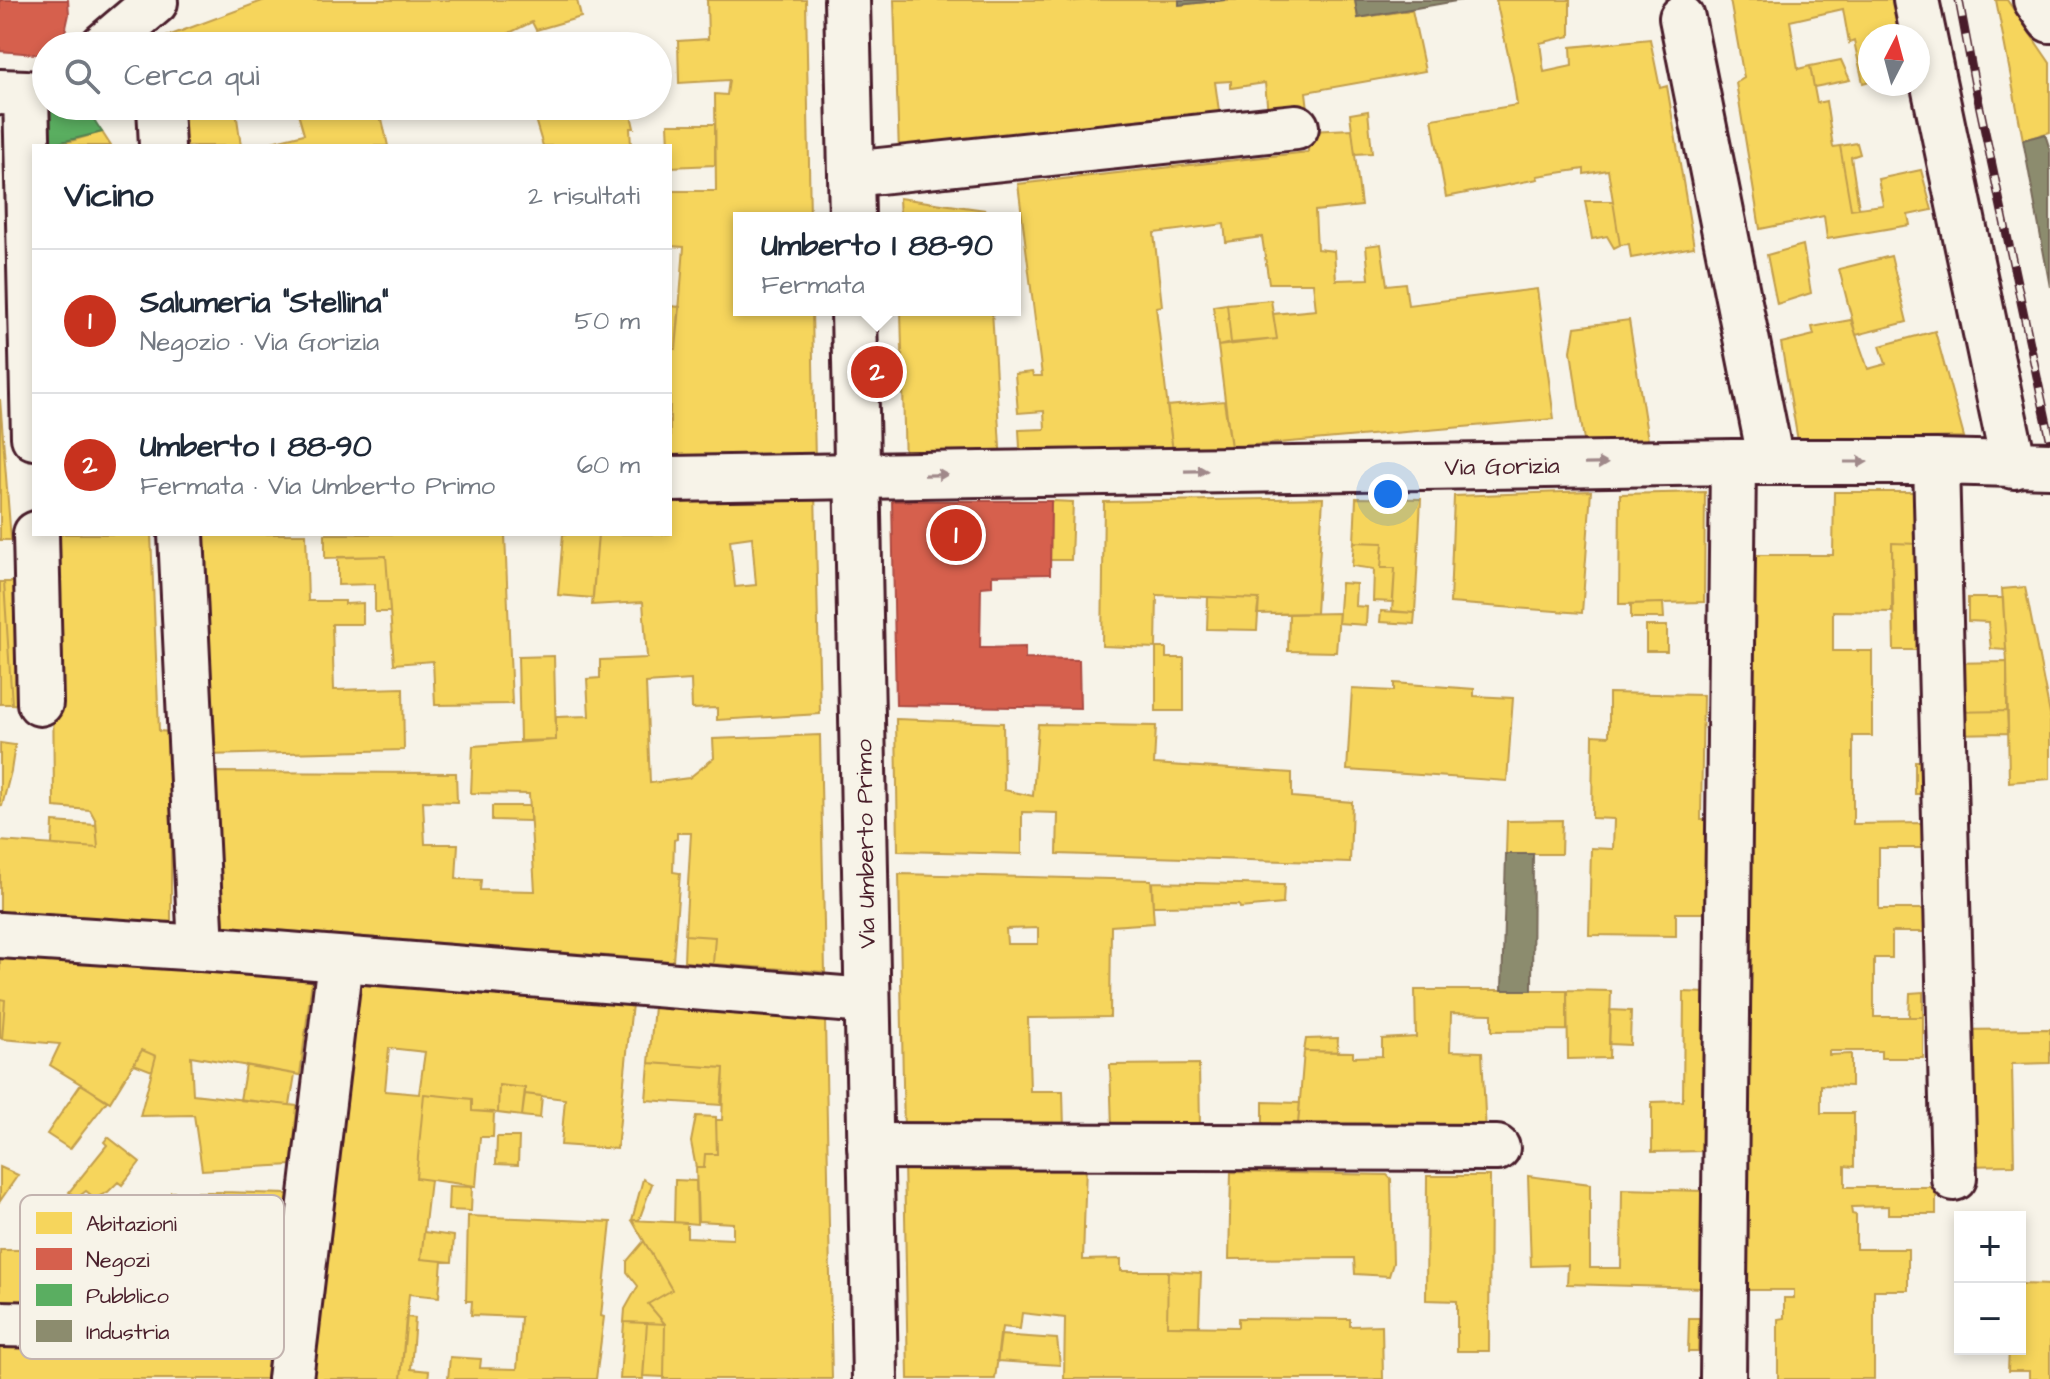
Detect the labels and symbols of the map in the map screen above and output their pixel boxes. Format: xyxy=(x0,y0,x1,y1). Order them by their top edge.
north arrow xyxy=(1858,24,1930,96)
pin: 2 xyxy=(851,342,903,402)
street label: Via Gorizia xyxy=(1444,449,1560,485)
one-way arrow xyxy=(1844,456,1869,468)
one-way arrow xyxy=(1584,458,1609,470)
one-way arrow xyxy=(1184,465,1209,477)
one-way arrow xyxy=(924,469,949,481)
your location xyxy=(1368,474,1408,514)
pin: 1 xyxy=(930,505,982,565)
street label: Via Umberto Primo xyxy=(847,738,885,949)
legend xyxy=(20,1195,284,1359)
text: Abitazioni xyxy=(86,1209,177,1240)
text: Negozi xyxy=(86,1245,150,1277)
text: Pubblico xyxy=(86,1281,170,1312)
text: Industria xyxy=(86,1317,169,1348)

